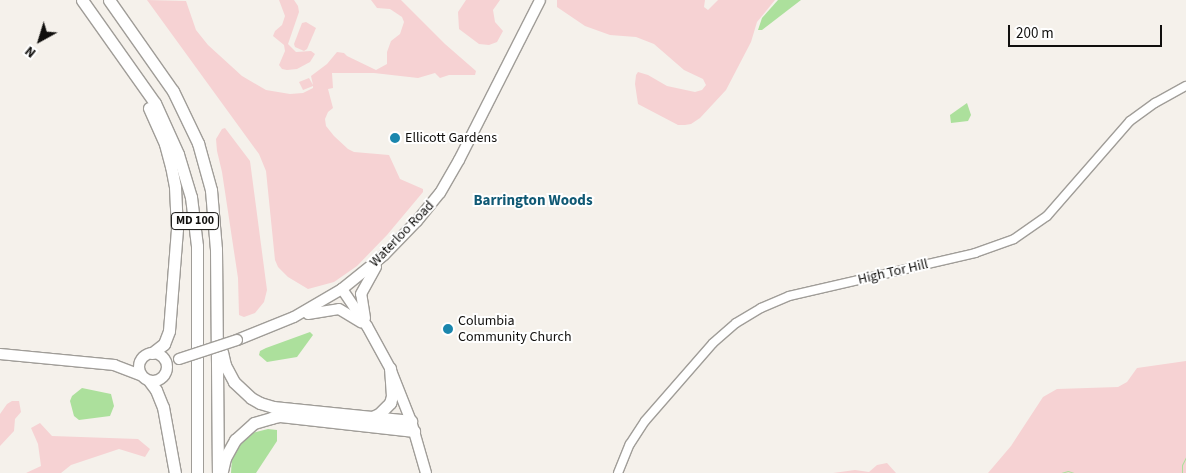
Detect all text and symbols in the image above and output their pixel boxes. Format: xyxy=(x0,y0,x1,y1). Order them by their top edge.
north arrow xyxy=(15,15,65,65)
scale bar xyxy=(1011,15,1165,47)
text: 200 m xyxy=(1016,23,1054,44)
text: N xyxy=(21,41,40,62)
place label: Ellicott Gardens xyxy=(405,130,497,146)
marker: Ellicott Gardens xyxy=(389,132,401,144)
district label: Barrington Woods xyxy=(473,192,593,210)
street label: Waterloo Road xyxy=(366,197,438,271)
road number: MD 100 xyxy=(170,212,220,230)
street label: High Tor Hill xyxy=(856,256,930,288)
place label: Columbia Community Church xyxy=(458,313,572,346)
marker: Columbia Community Church xyxy=(442,323,454,335)

